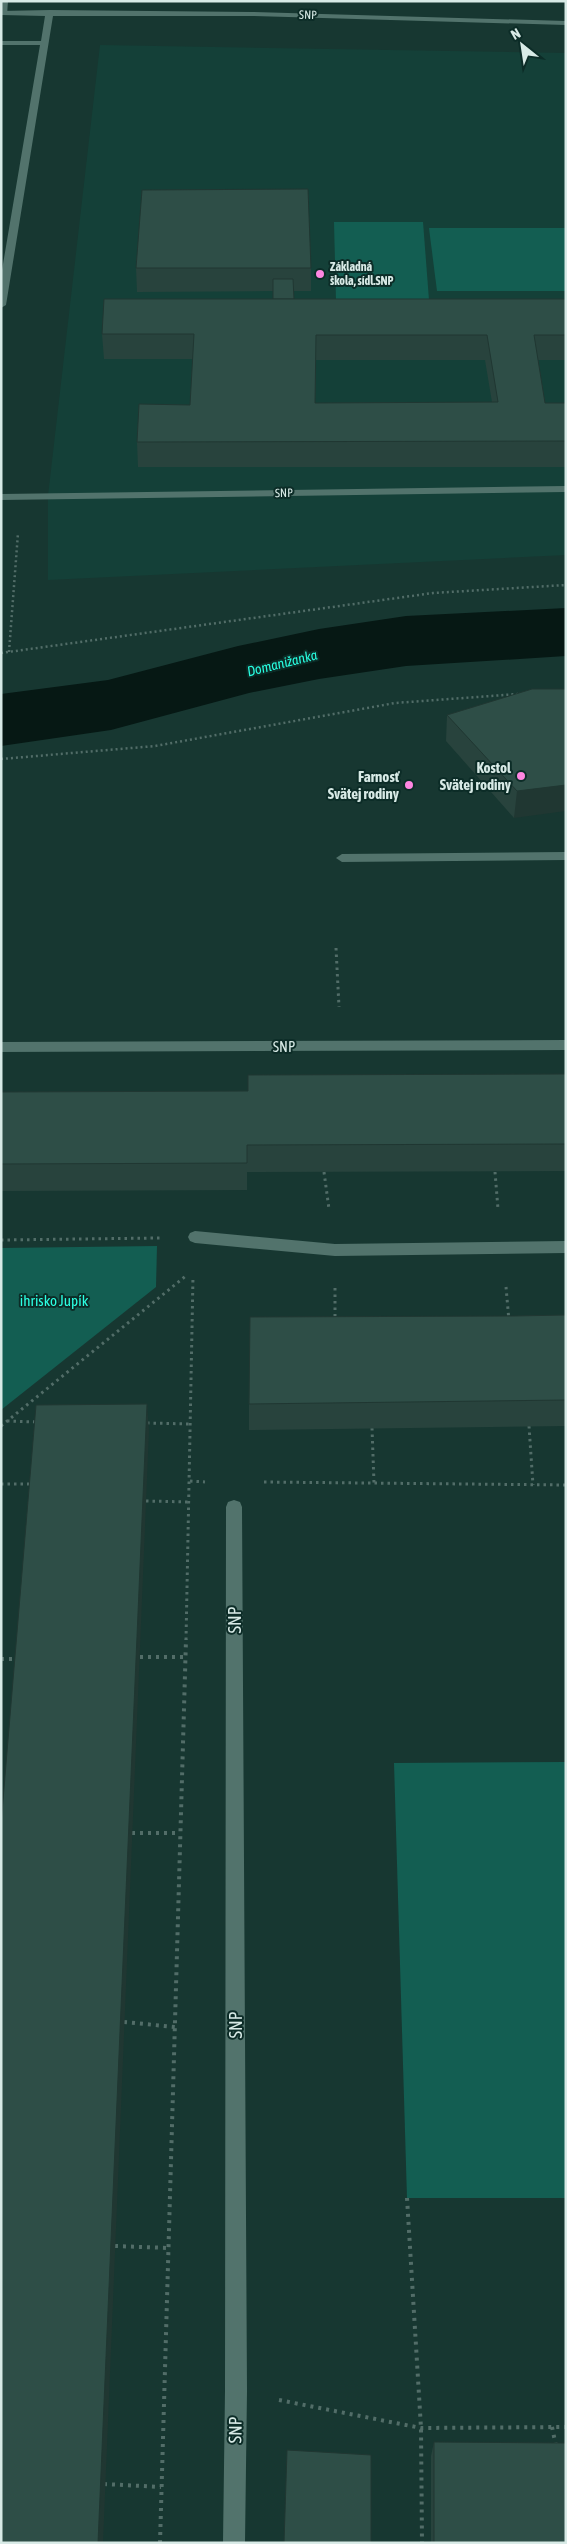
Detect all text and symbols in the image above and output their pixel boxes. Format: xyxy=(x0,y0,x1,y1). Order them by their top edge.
street label: SNP xyxy=(299,8,317,22)
north arrow xyxy=(497,20,547,70)
text: N xyxy=(508,25,523,43)
place label: Základná škola, sídl.SNP xyxy=(330,260,394,288)
marker: Základná škola, sídl.SNP xyxy=(314,268,326,280)
street label: SNP xyxy=(275,486,293,500)
water label: Domanižanka xyxy=(245,646,319,679)
place label: Kostol Svätej rodiny xyxy=(440,759,512,793)
place label: Farnosť Svätej rodiny xyxy=(328,768,401,802)
marker: Kostol Svätej rodiny xyxy=(515,770,527,782)
marker: Farnosť Svätej rodiny xyxy=(403,779,415,791)
street label: SNP xyxy=(273,1038,295,1055)
park label: ihrisko Jupík xyxy=(20,1292,89,1309)
street label: SNP xyxy=(224,1606,245,1634)
street label: SNP xyxy=(225,2011,246,2039)
street label: SNP xyxy=(224,2416,246,2444)

